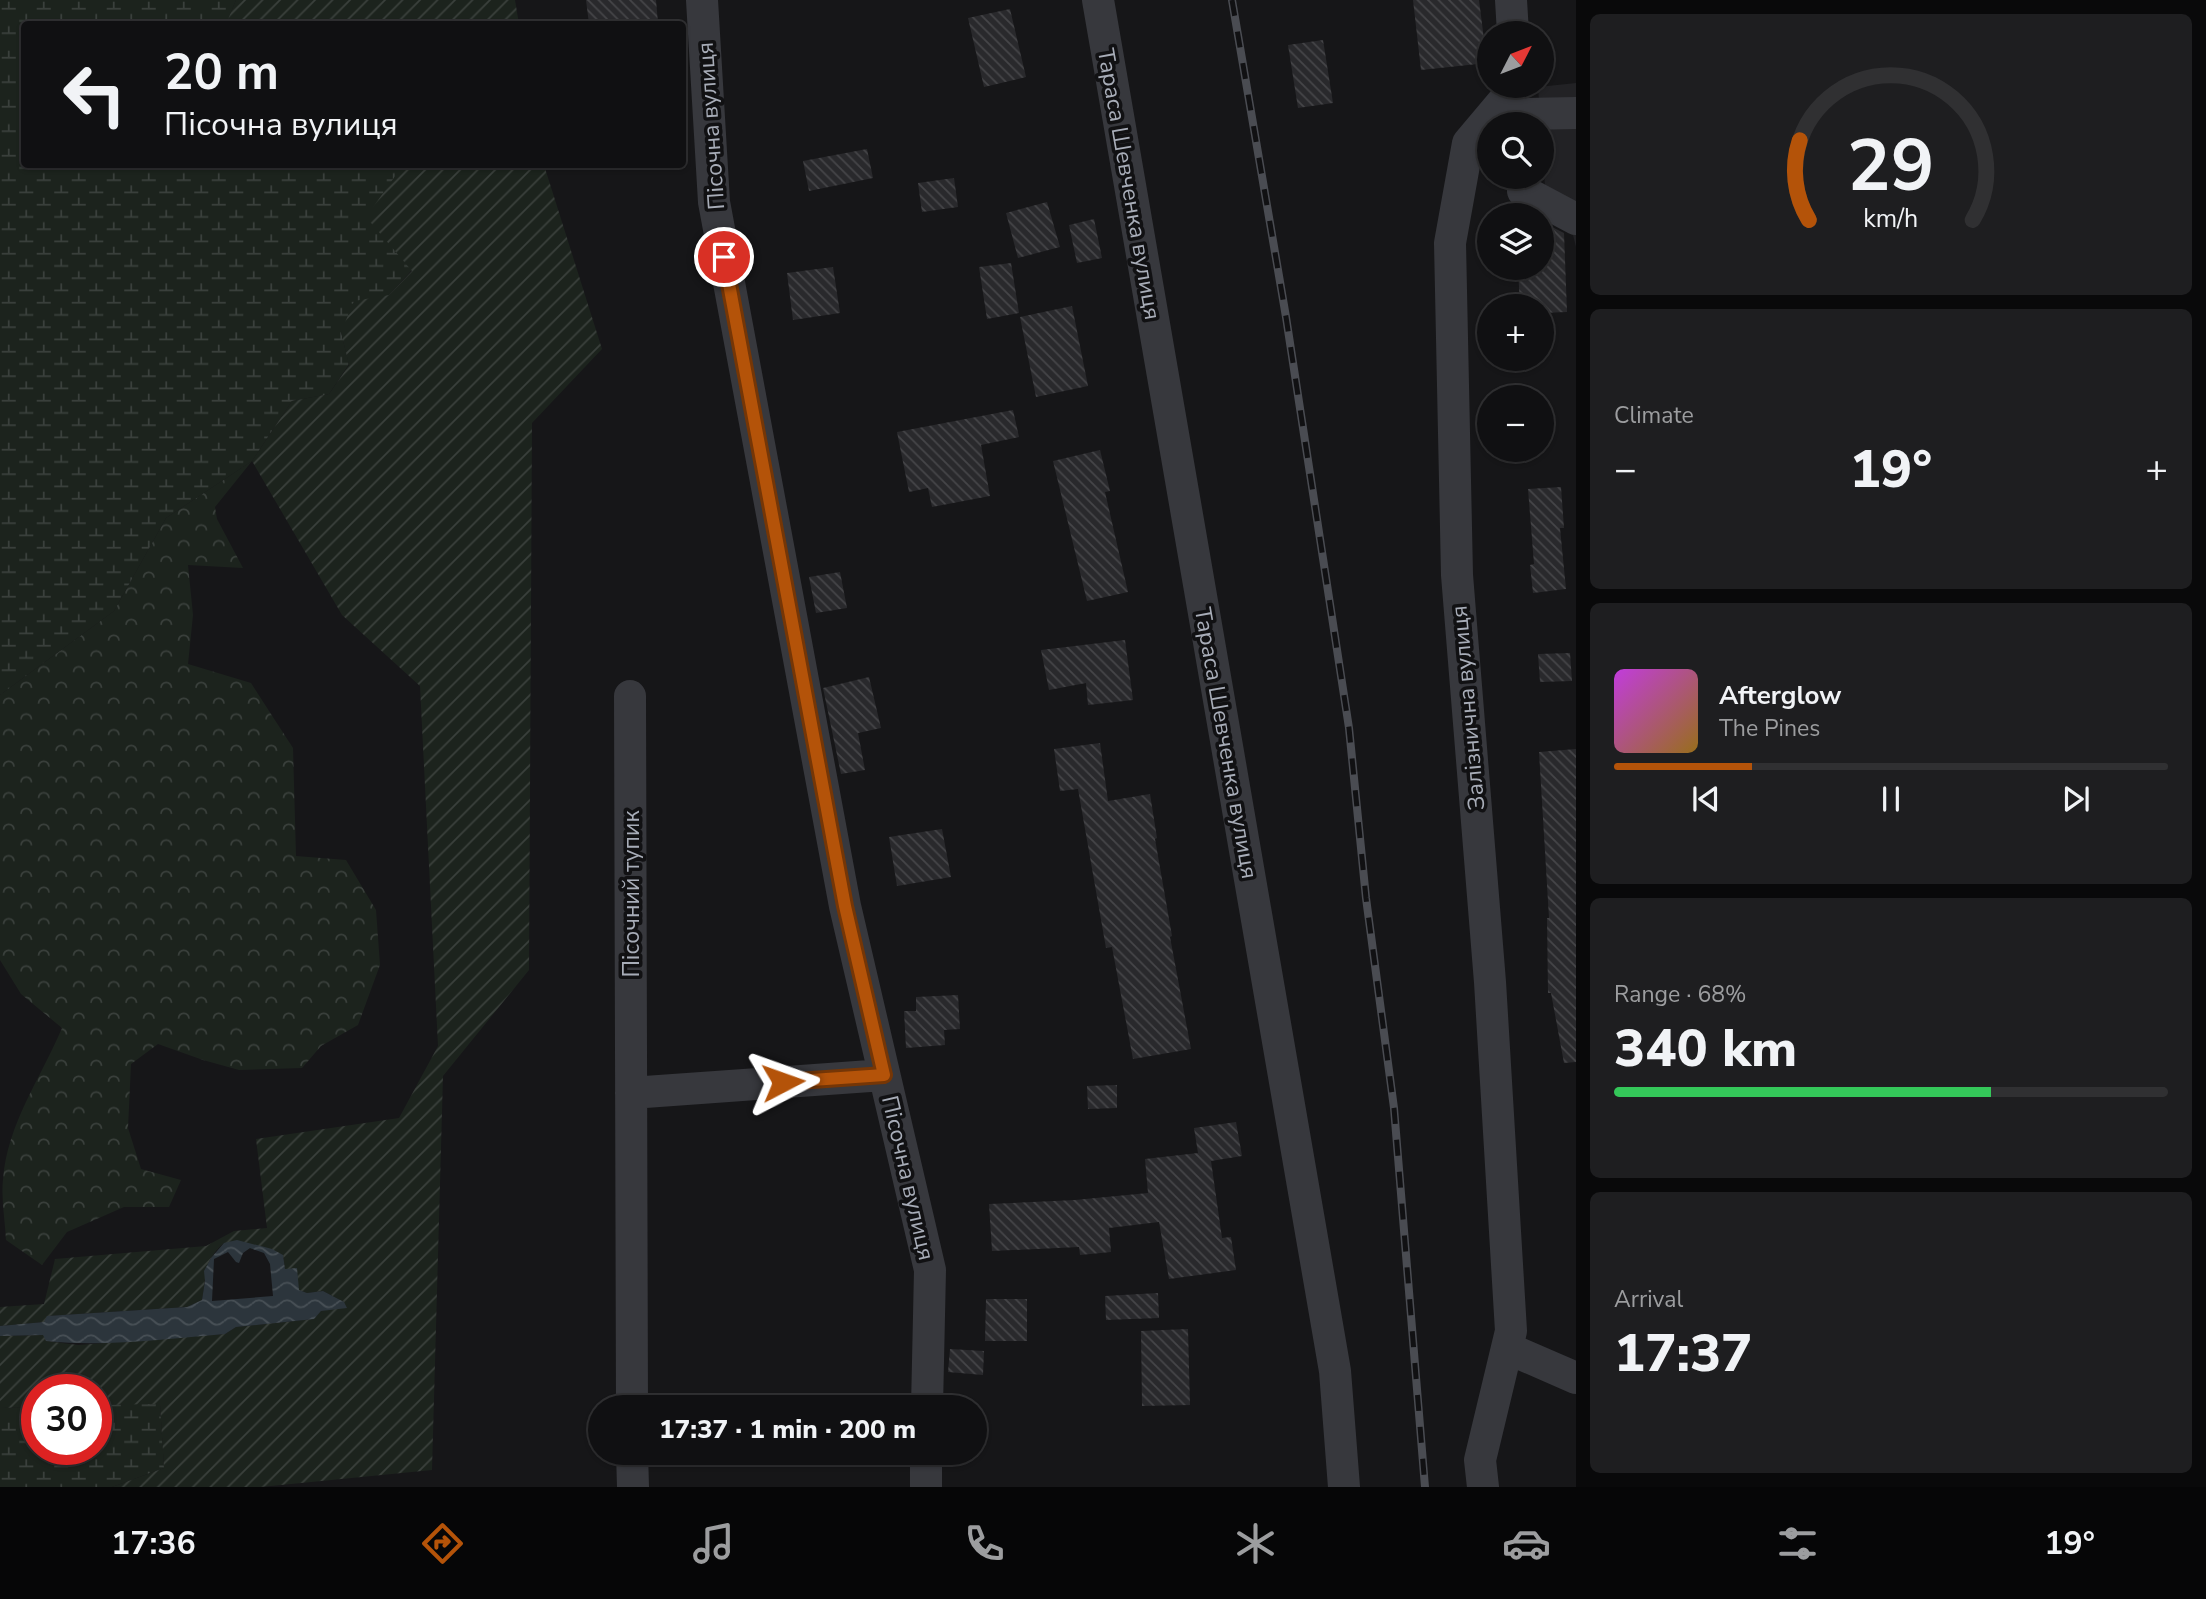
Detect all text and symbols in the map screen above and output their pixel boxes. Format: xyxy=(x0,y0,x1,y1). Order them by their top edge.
north arrow xyxy=(1477,21,1554,98)
map controls xyxy=(1477,21,1554,462)
text: 20 m xyxy=(164,39,279,106)
street label: Пісочна вулиця xyxy=(690,41,732,211)
street label: Тараса Шевченка вулиця xyxy=(1090,46,1168,322)
icon: left xyxy=(49,49,140,140)
text: Пісочна вулиця xyxy=(164,103,398,146)
button: search xyxy=(1477,112,1554,189)
text: 29 xyxy=(1847,117,1935,217)
text: km/h xyxy=(1863,202,1919,236)
button: layers xyxy=(1477,203,1554,280)
pin xyxy=(694,227,754,287)
icon: arrive xyxy=(705,238,743,276)
button: + xyxy=(1477,294,1554,371)
button: − xyxy=(1477,385,1554,462)
text: Climate xyxy=(1614,400,1694,431)
text: 19° xyxy=(1850,434,1932,505)
text: − xyxy=(1614,444,1637,495)
text: + xyxy=(2145,444,2168,495)
street label: Залізнична вулиця xyxy=(1444,604,1492,812)
street label: Тараса Шевченка вулиця xyxy=(1187,605,1265,881)
text: Afterglow xyxy=(1719,678,1842,713)
text: The Pines xyxy=(1719,713,1820,744)
icon: previous xyxy=(1687,780,1725,818)
icon: pause xyxy=(1872,780,1910,818)
icon: next xyxy=(2057,780,2095,818)
street label: Пісочний тупик xyxy=(616,810,647,978)
text: Range · 68% xyxy=(1614,979,1746,1010)
text: 340 km xyxy=(1614,1013,1797,1084)
position arrow xyxy=(746,1045,820,1119)
street label: Пісочна вулиця xyxy=(874,1093,942,1263)
text: Arrival xyxy=(1614,1284,1683,1315)
text: 17:37 xyxy=(1614,1318,1752,1389)
speed limit sign: 30 xyxy=(21,1374,112,1465)
text: 17:37 · 1 min · 200 m xyxy=(659,1412,916,1447)
icon: directions xyxy=(418,1519,467,1568)
icon: music xyxy=(689,1519,738,1568)
icon: phone xyxy=(960,1519,1009,1568)
icon: climate xyxy=(1231,1519,1280,1568)
icon: car xyxy=(1502,1519,1551,1568)
icon: filters xyxy=(1773,1519,1822,1568)
text: 17:36 xyxy=(111,1522,196,1565)
text: 19° xyxy=(2044,1522,2095,1565)

